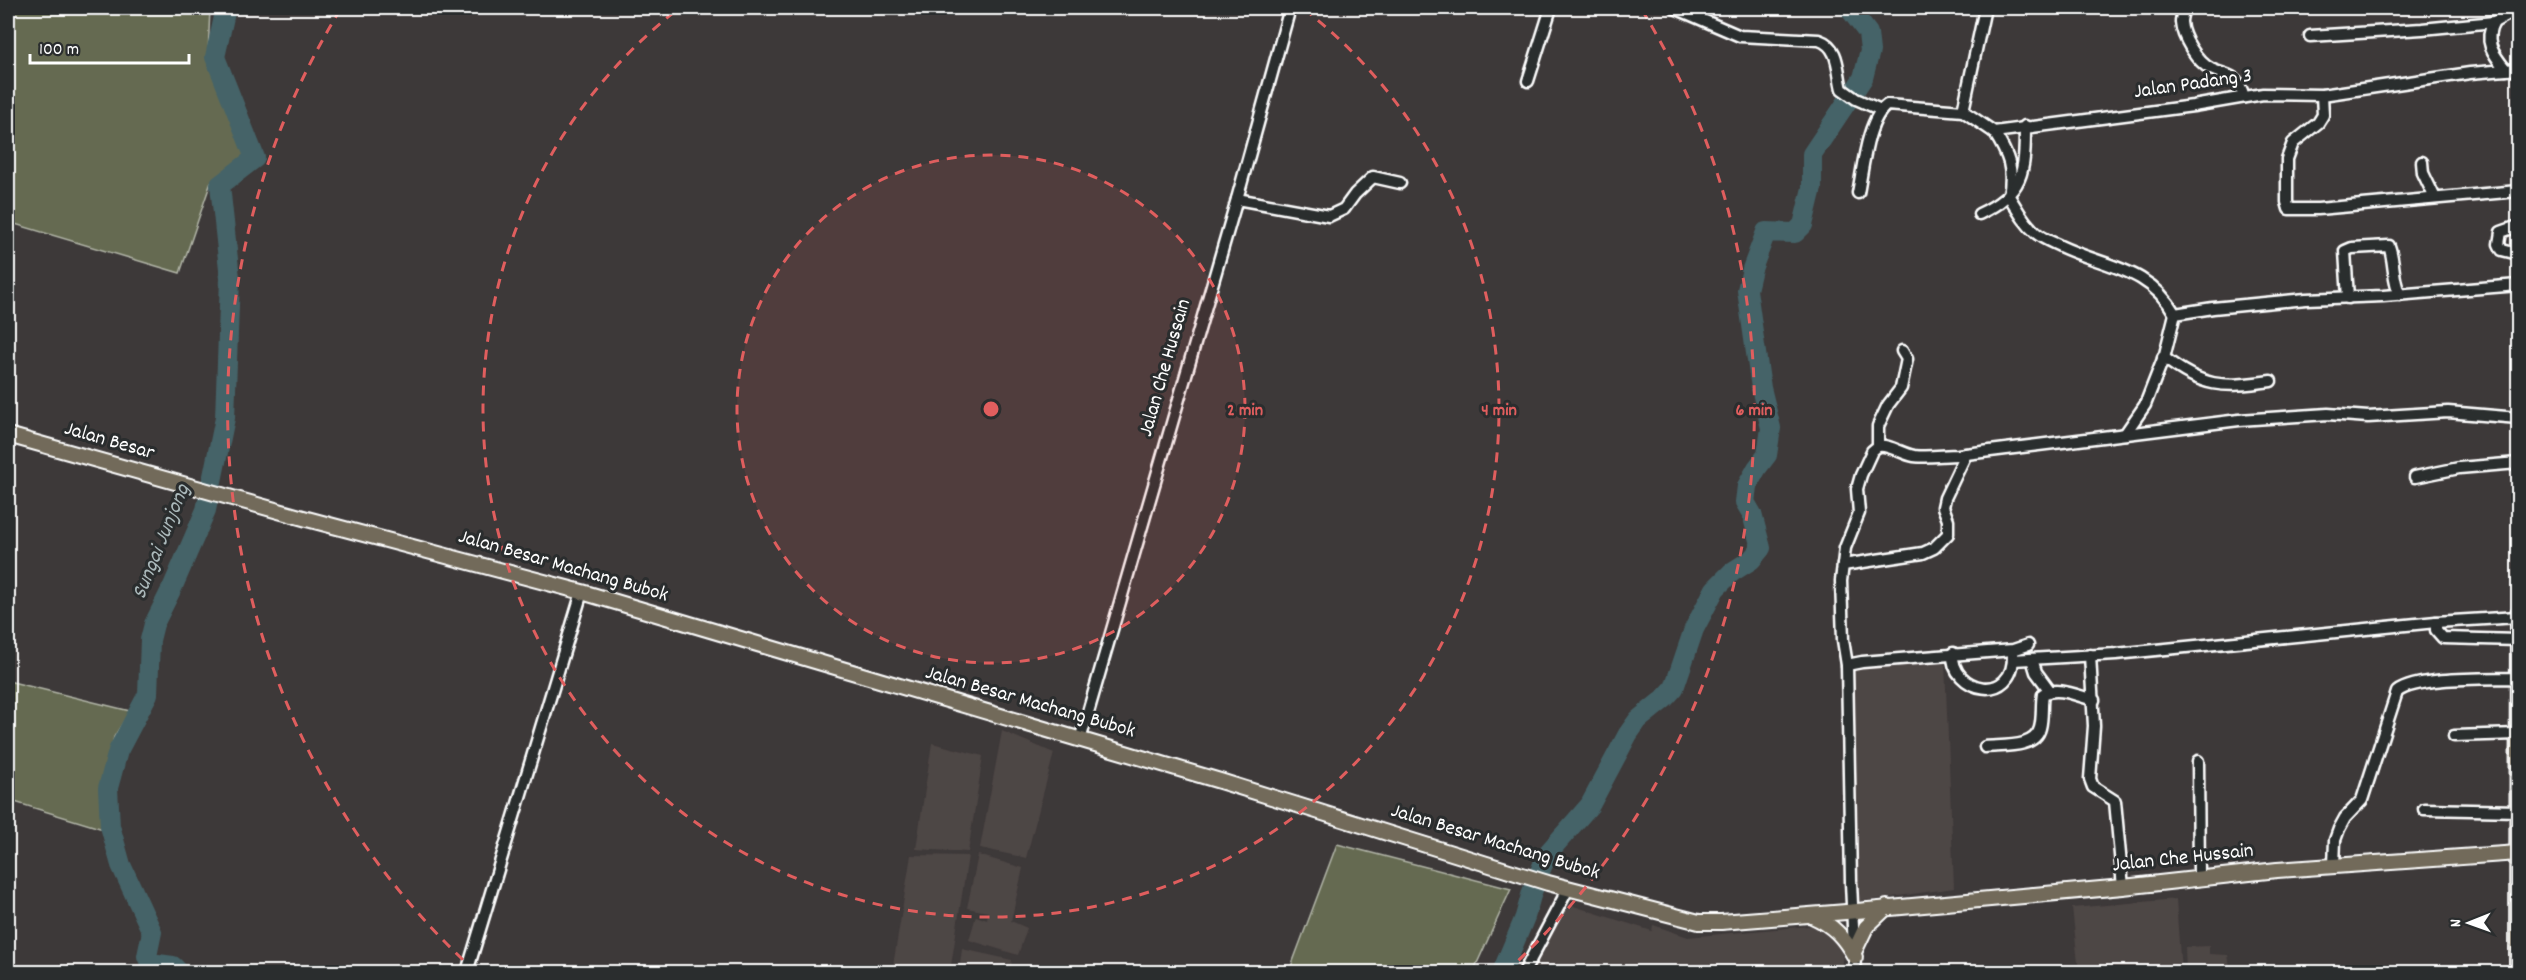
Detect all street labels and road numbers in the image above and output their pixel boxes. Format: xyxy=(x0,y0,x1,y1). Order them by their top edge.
street label: Jalan Padang 3 xyxy=(2132,62,2254,108)
street label: Jalan Che Hussain xyxy=(1132,296,1200,440)
street label: Jalan Besar xyxy=(60,415,158,469)
street label: Jalan Besar Machang Bubok xyxy=(454,523,672,611)
street label: Jalan Besar Machang Bubok xyxy=(921,659,1139,747)
street label: Jalan Besar Machang Bubok xyxy=(1387,797,1603,889)
street label: Jalan Che Hussain xyxy=(2111,837,2255,881)

